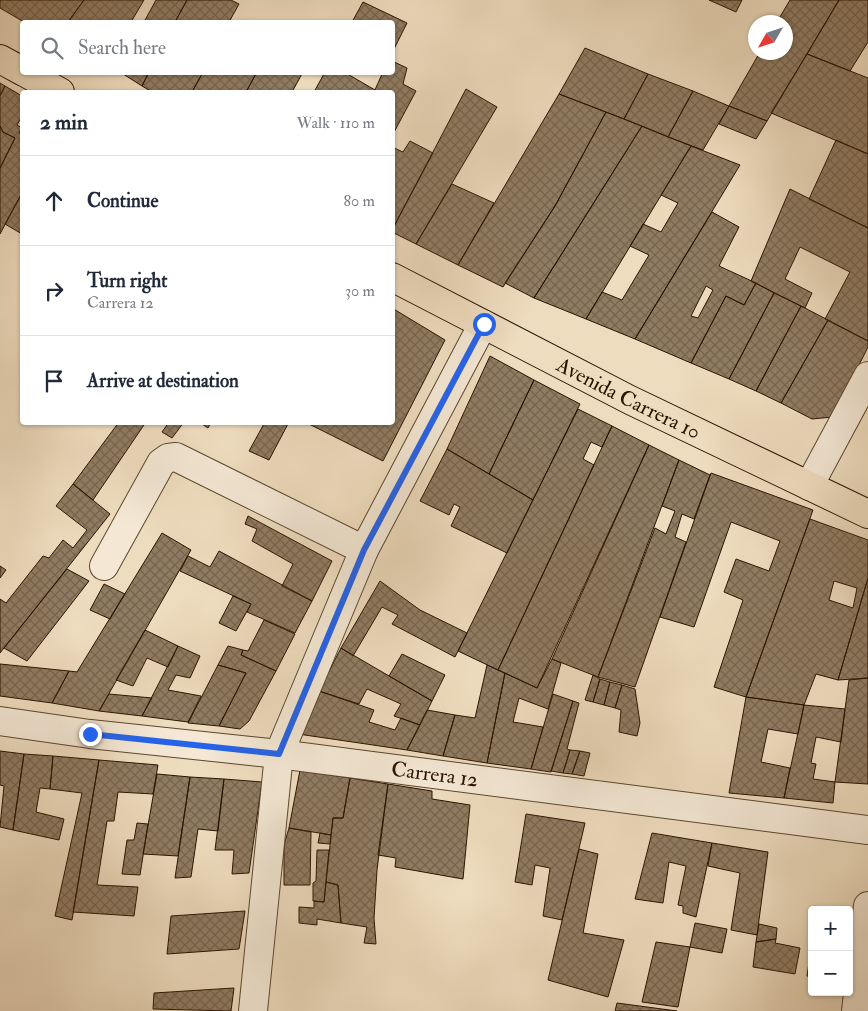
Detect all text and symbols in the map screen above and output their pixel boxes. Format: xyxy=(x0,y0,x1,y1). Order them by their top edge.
north arrow xyxy=(748,15,793,60)
search box xyxy=(20,20,395,75)
icon: search xyxy=(38,34,66,62)
text: Search here xyxy=(78,36,166,60)
text: 2 min xyxy=(40,109,88,136)
text: Walk · 110 m xyxy=(297,113,375,133)
icon: ahead xyxy=(40,187,68,215)
text: Continue xyxy=(87,189,158,213)
text: 80 m xyxy=(344,191,375,211)
text: Turn right xyxy=(87,269,167,293)
icon: right xyxy=(40,277,68,305)
text: 30 m xyxy=(345,281,375,301)
text: Carrera 12 xyxy=(87,293,154,313)
route start xyxy=(473,313,496,336)
street label: Avenida Carrera 10 xyxy=(551,351,705,446)
icon: arrive xyxy=(40,367,68,395)
text: Arrive at destination xyxy=(87,369,239,393)
route end xyxy=(79,723,102,746)
street label: Carrera 12 xyxy=(390,756,480,794)
map controls xyxy=(808,906,853,996)
button: + xyxy=(808,906,853,951)
button: − xyxy=(808,951,853,996)

